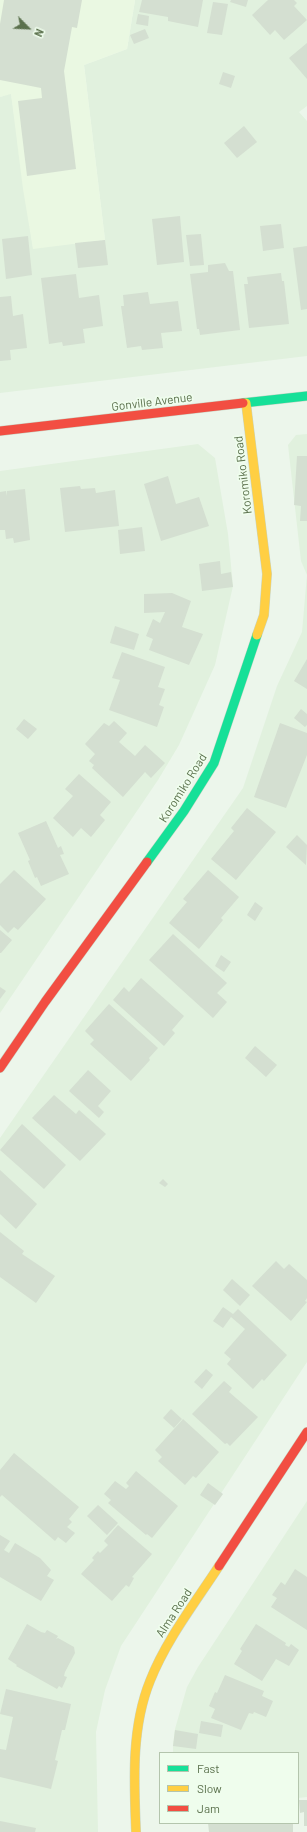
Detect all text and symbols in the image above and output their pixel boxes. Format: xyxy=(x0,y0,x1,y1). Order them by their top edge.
north arrow xyxy=(8,8,48,48)
text: N xyxy=(32,27,47,39)
street label: Gonville Avenue xyxy=(111,390,193,414)
street label: Koromiko Road xyxy=(231,435,255,515)
street label: Koromiko Road xyxy=(156,751,210,825)
street label: Alma Road xyxy=(153,1586,195,1640)
legend xyxy=(159,1752,299,1824)
text: Fast xyxy=(197,1761,220,1775)
text: Slow xyxy=(197,1781,222,1795)
text: Jam xyxy=(197,1801,220,1815)

